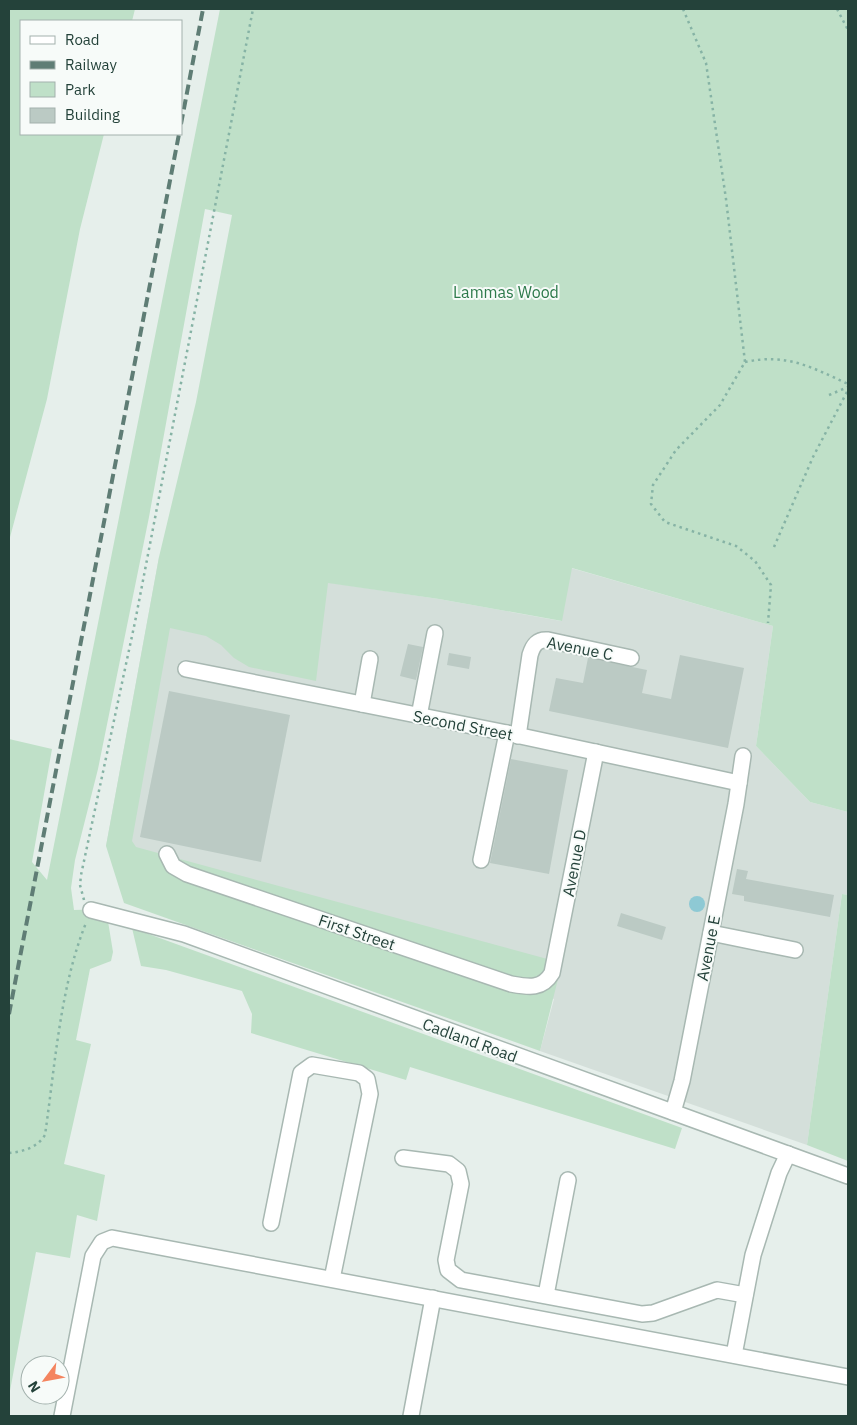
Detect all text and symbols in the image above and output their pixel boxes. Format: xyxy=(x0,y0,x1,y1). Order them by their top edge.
legend xyxy=(20,20,182,135)
text: Road xyxy=(65,30,100,49)
text: Railway xyxy=(65,55,118,74)
text: Park xyxy=(65,80,95,99)
text: Building xyxy=(65,105,120,124)
park label: Lammas Wood xyxy=(453,282,559,302)
street label: Avenue C xyxy=(545,632,615,664)
street label: Second Street xyxy=(412,706,514,744)
street label: Avenue D xyxy=(558,828,590,898)
street label: First Street xyxy=(316,910,398,954)
street label: Avenue E xyxy=(692,913,724,983)
street label: Cadland Road xyxy=(420,1014,520,1066)
north arrow xyxy=(20,1355,70,1405)
text: N xyxy=(24,1378,44,1396)

